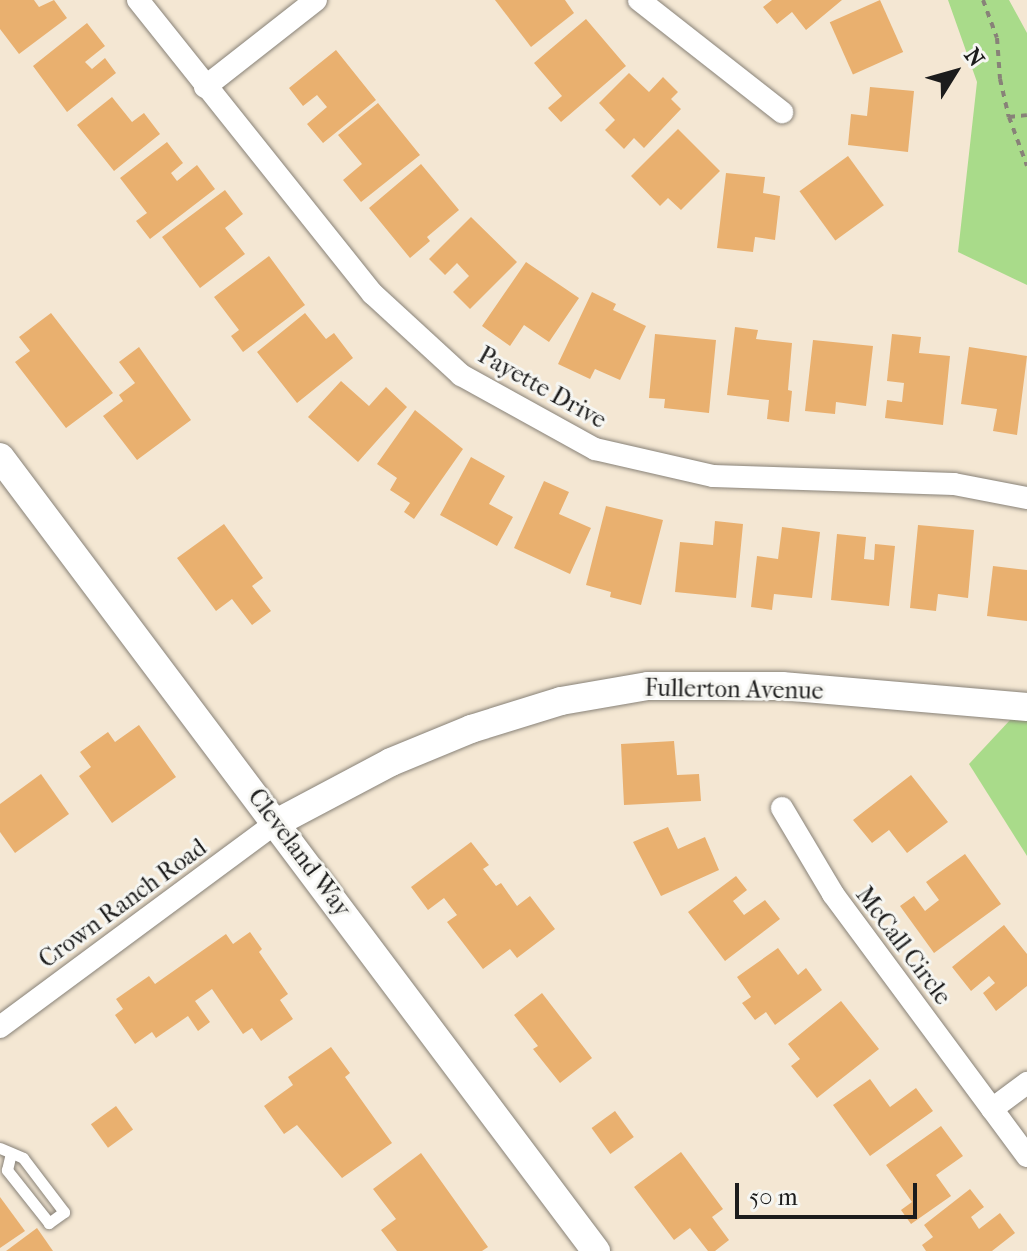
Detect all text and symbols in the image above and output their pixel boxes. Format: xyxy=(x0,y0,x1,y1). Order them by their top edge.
north arrow xyxy=(915,32,995,112)
text: N xyxy=(959,43,990,72)
street label: Payette Drive xyxy=(473,341,611,435)
street label: Fullerton Avenue xyxy=(644,674,824,706)
street label: Cleveland Way xyxy=(242,783,356,923)
street label: Crown Ranch Road xyxy=(34,834,212,974)
street label: McCall Circle xyxy=(849,881,957,1011)
scale bar xyxy=(739,1167,921,1217)
text: 50 m xyxy=(749,1183,798,1211)

